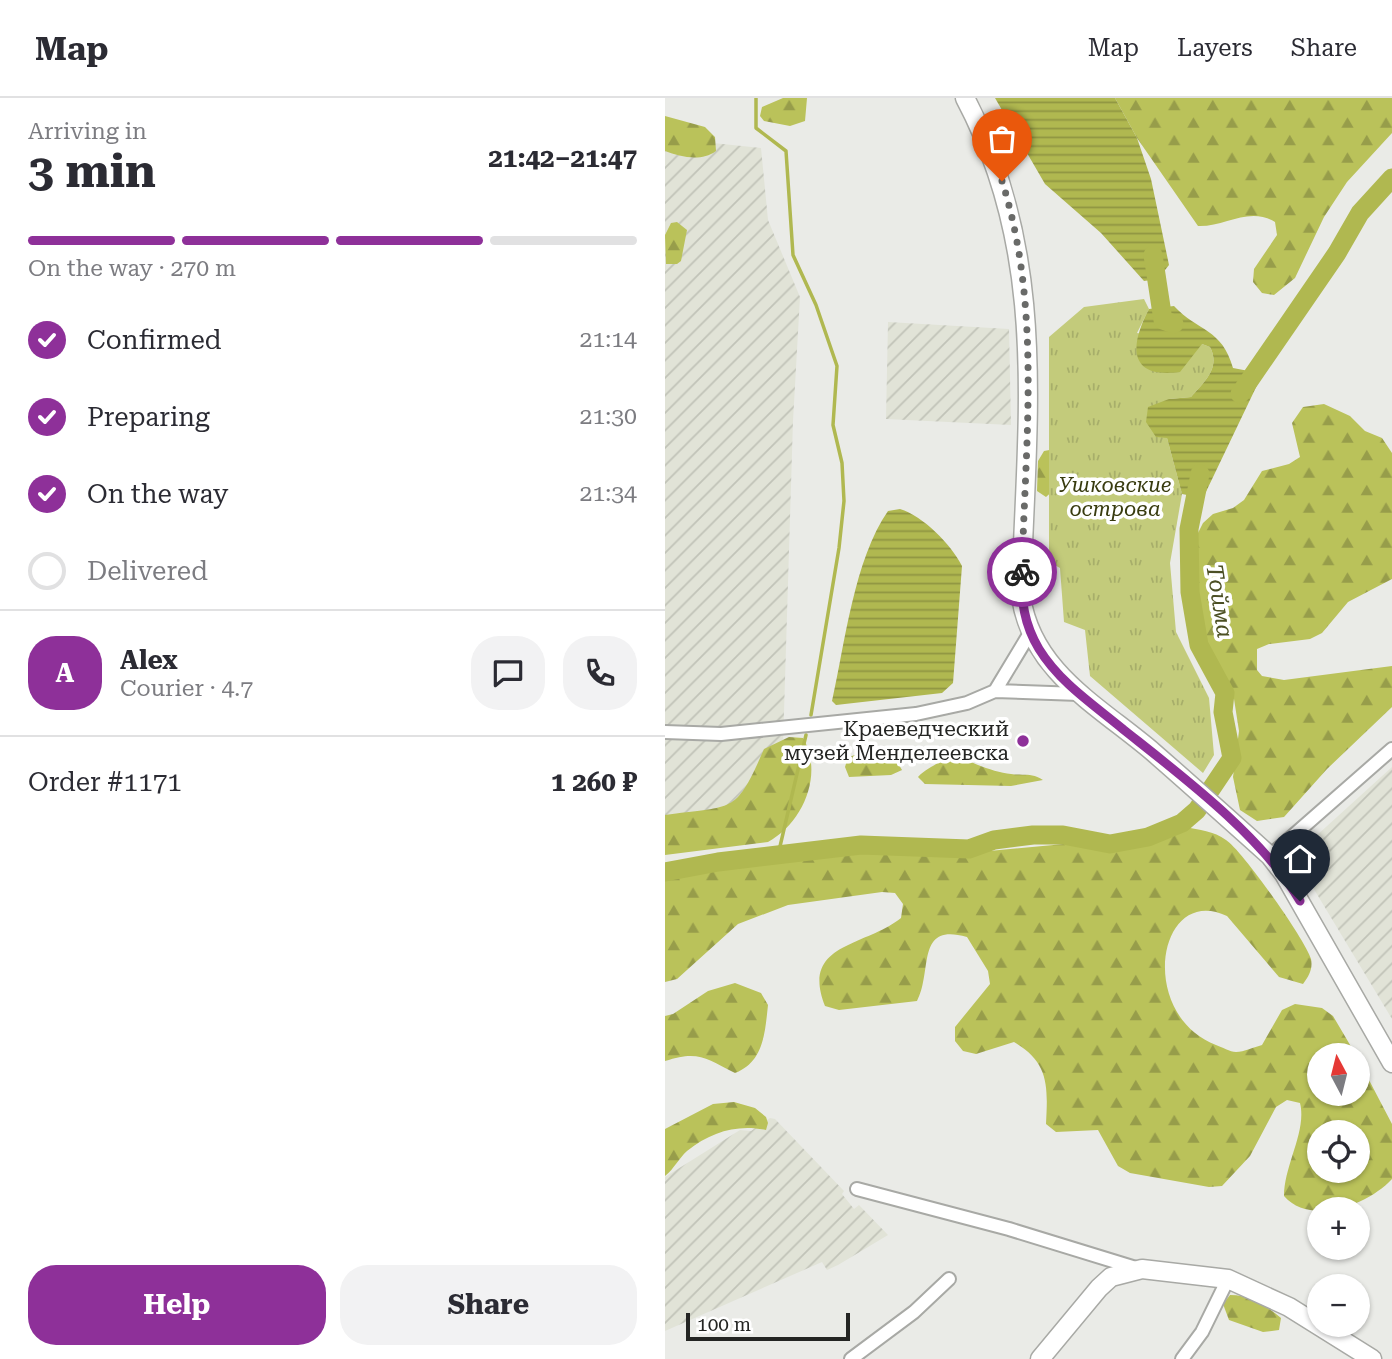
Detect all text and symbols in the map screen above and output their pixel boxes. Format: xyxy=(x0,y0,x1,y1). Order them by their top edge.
text: Map xyxy=(35,29,109,68)
text: Map xyxy=(1088,34,1139,62)
text: Layers xyxy=(1177,34,1253,62)
text: Share xyxy=(1291,34,1357,62)
pin xyxy=(972,109,1032,181)
text: Arriving in xyxy=(28,118,147,145)
icon: bag xyxy=(983,120,1021,158)
text: 21:42–21:47 xyxy=(488,143,637,173)
text: 3 min xyxy=(28,144,156,198)
text: On the way · 270 m xyxy=(28,255,236,282)
icon: check xyxy=(28,321,66,359)
text: Confirmed xyxy=(87,325,222,355)
text: 21:14 xyxy=(580,326,637,353)
icon: check xyxy=(28,398,66,436)
text: Preparing xyxy=(87,402,210,432)
text: 21:30 xyxy=(580,403,637,430)
park label: Ушковские острова xyxy=(1059,473,1171,521)
icon: check xyxy=(28,475,66,513)
text: On the way xyxy=(87,479,228,509)
text: 21:34 xyxy=(580,480,637,507)
courier xyxy=(987,537,1057,607)
icon: bike xyxy=(1003,553,1041,591)
text: Delivered xyxy=(87,556,208,586)
water label: Тойма xyxy=(1200,562,1239,640)
button: chat xyxy=(471,636,545,710)
button: phone xyxy=(563,636,637,710)
text: Alex xyxy=(120,645,178,675)
text: A xyxy=(56,658,74,688)
text: Courier · 4.7 xyxy=(120,675,253,702)
place label: Краеведческий музей Менделеевска xyxy=(784,717,1010,765)
marker: Краеведческий музей Менделеевска xyxy=(1015,733,1031,749)
text: Order #1171 xyxy=(28,767,182,797)
text: 1 260 ₽ xyxy=(551,767,637,797)
pin xyxy=(1270,829,1330,901)
icon: home xyxy=(1281,840,1319,878)
north arrow xyxy=(1307,1043,1370,1106)
map controls xyxy=(1307,1043,1370,1337)
button: locate xyxy=(1307,1120,1370,1183)
button: + xyxy=(1307,1197,1370,1260)
button: Help xyxy=(28,1265,326,1345)
button: Share xyxy=(340,1265,637,1345)
button: − xyxy=(1307,1274,1370,1337)
scale bar xyxy=(686,1310,851,1342)
text: 100 m xyxy=(697,1313,751,1336)

